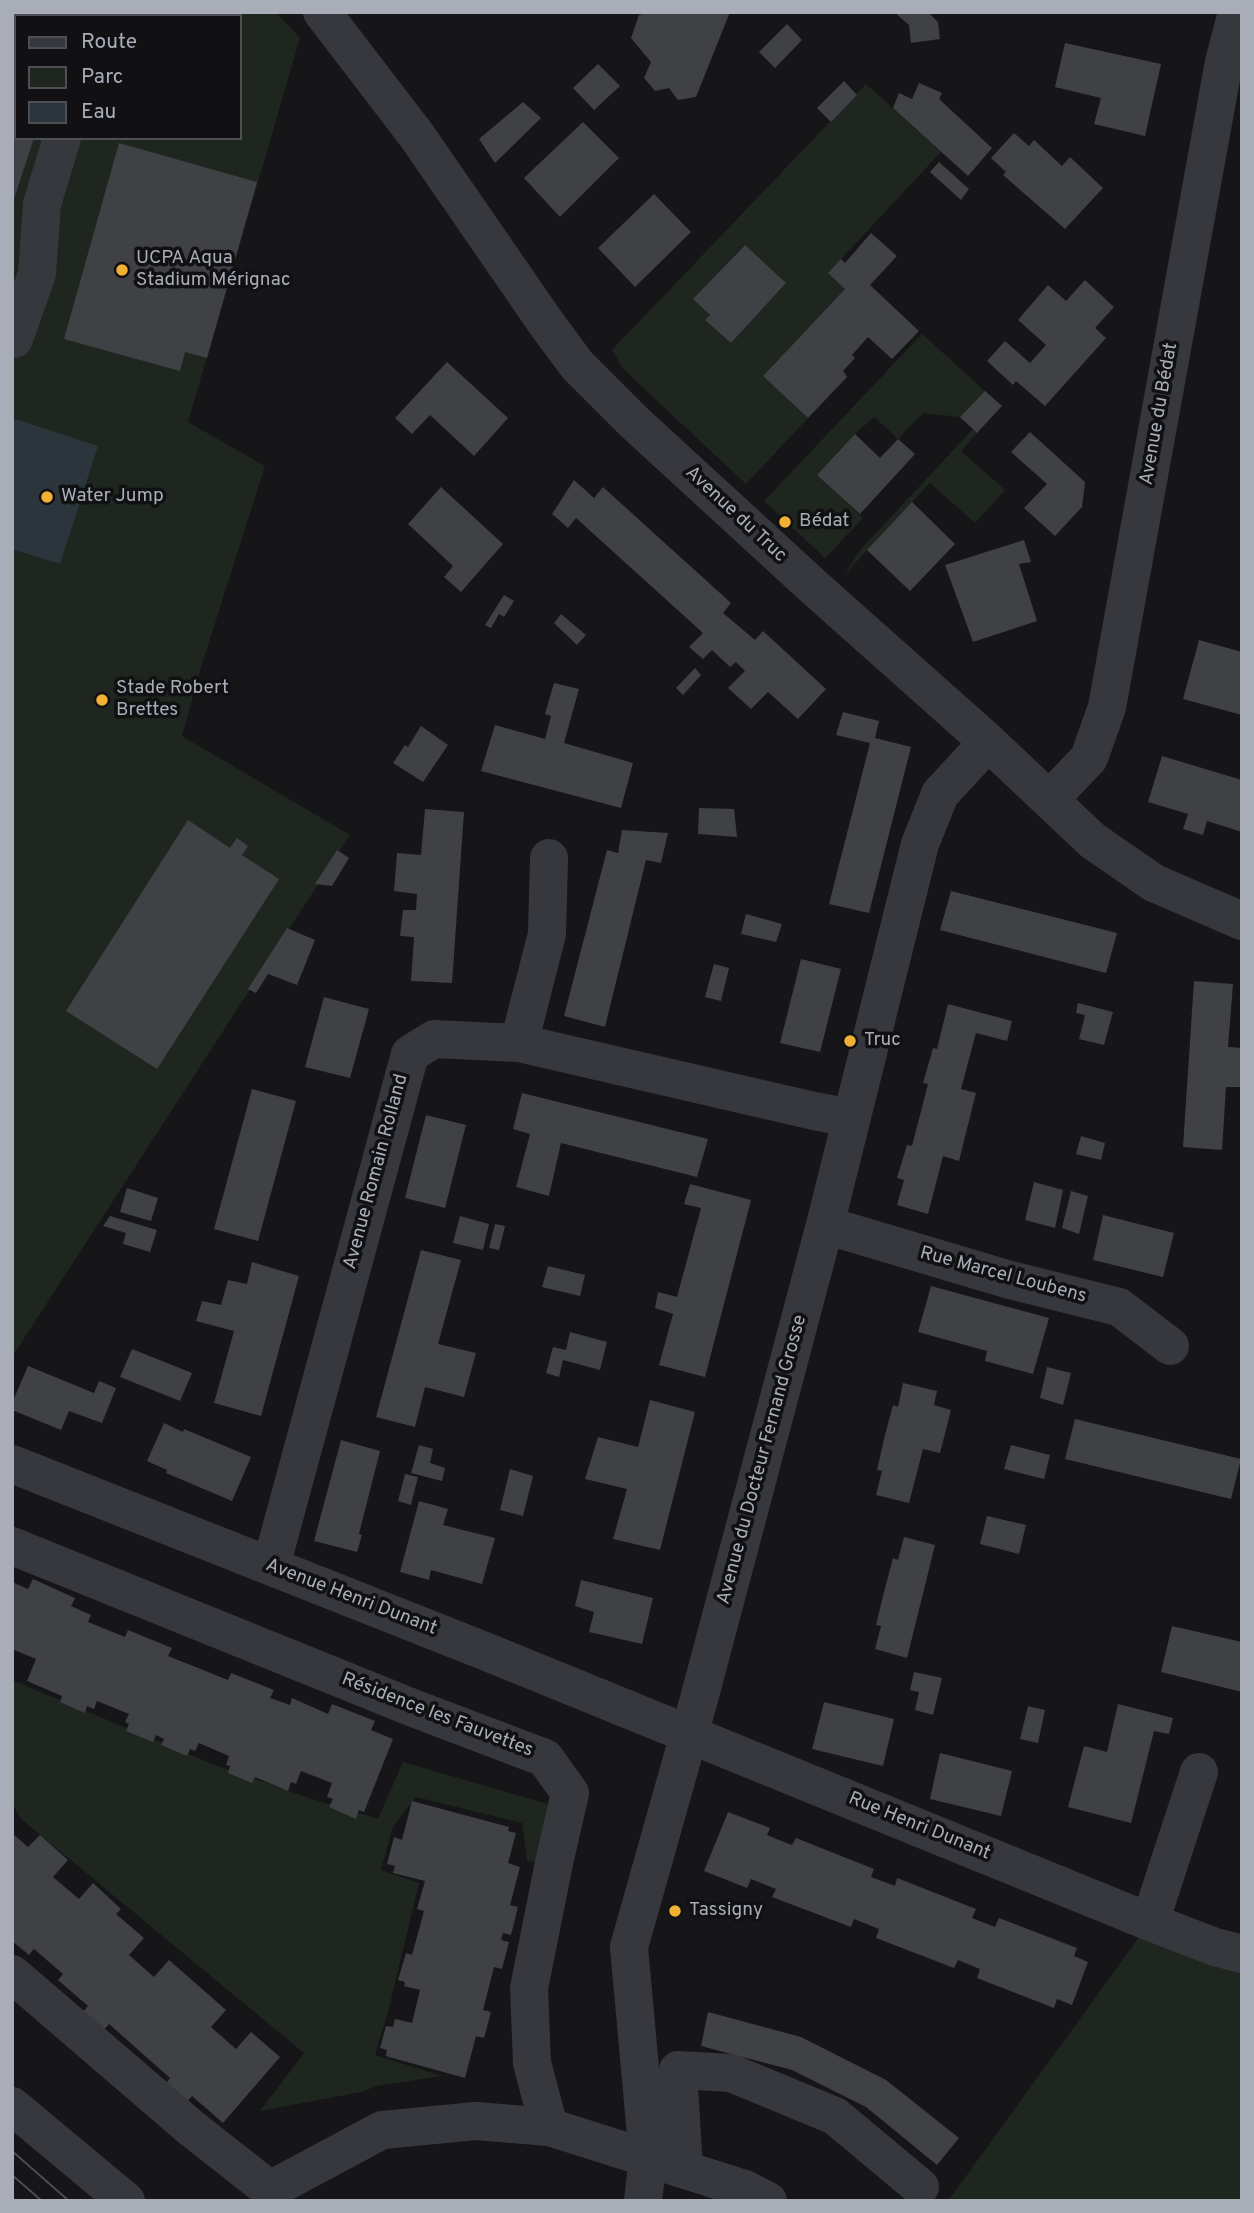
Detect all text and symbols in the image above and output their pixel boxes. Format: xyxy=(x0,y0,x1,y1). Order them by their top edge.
legend xyxy=(14,14,242,140)
text: Route xyxy=(81,29,137,56)
text: Parc xyxy=(81,64,123,91)
text: Eau xyxy=(81,99,116,126)
place label: UCPA Aqua Stadium Mérignac xyxy=(136,248,290,292)
marker: UCPA Aqua Stadium Mérignac xyxy=(114,262,130,278)
street label: Avenue du Bédat xyxy=(1136,341,1184,487)
street label: Avenue du Truc xyxy=(679,462,791,568)
place label: Water Jump xyxy=(61,486,164,508)
marker: Water Jump xyxy=(39,489,55,505)
place label: Bédat xyxy=(799,511,849,533)
marker: Bédat xyxy=(777,514,793,530)
place label: Stade Robert Brettes xyxy=(116,678,229,722)
marker: Stade Robert Brettes xyxy=(94,692,110,708)
place label: Truc xyxy=(864,1030,901,1052)
marker: Truc xyxy=(842,1033,858,1049)
street label: Avenue Romain Rolland xyxy=(340,1072,414,1272)
street label: Rue Marcel Loubens xyxy=(917,1243,1089,1309)
street label: Avenue du Docteur Fernand Grosse xyxy=(713,1313,813,1607)
street label: Avenue Henri Dunant xyxy=(262,1555,440,1641)
street label: Résidence les Fauvettes xyxy=(338,1669,536,1763)
street label: Rue Henri Dunant xyxy=(845,1788,993,1866)
place label: Tassigny xyxy=(689,1900,763,1922)
marker: Tassigny xyxy=(667,1903,683,1919)

